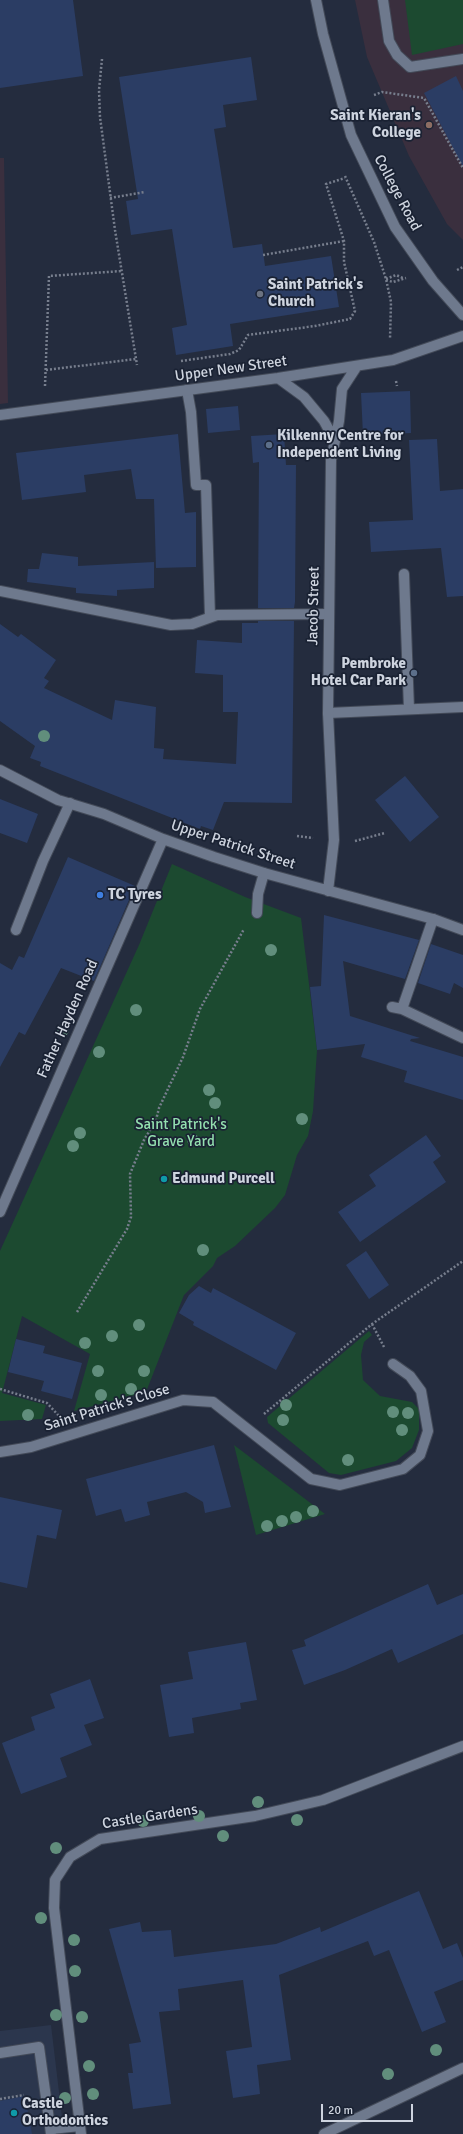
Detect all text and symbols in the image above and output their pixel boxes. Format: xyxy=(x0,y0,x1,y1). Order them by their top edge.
place label: Saint Kieran's College xyxy=(330,107,421,142)
marker: Saint Kieran's College xyxy=(424,120,434,130)
street label: College Road xyxy=(369,152,425,234)
place label: Saint Patrick's Church xyxy=(268,276,363,311)
marker: Saint Patrick's Church xyxy=(255,289,265,299)
street label: Upper New Street xyxy=(174,352,288,386)
place label: Kilkenny Centre for Independent Living xyxy=(277,427,403,462)
marker: Kilkenny Centre for Independent Living xyxy=(264,440,274,450)
street label: Jacob Street xyxy=(304,566,324,646)
place label: Pembroke Hotel Car Park xyxy=(311,655,406,690)
marker: Pembroke Hotel Car Park xyxy=(409,668,419,678)
street label: Upper Patrick Street xyxy=(168,816,298,874)
place label: TC Tyres xyxy=(108,886,162,904)
marker: TC Tyres xyxy=(95,890,105,900)
street label: Father Hayden Road xyxy=(34,957,102,1081)
park label: Saint Patrick's Grave Yard xyxy=(135,1116,227,1151)
place label: Edmund Purcell xyxy=(172,1170,275,1188)
marker: Edmund Purcell xyxy=(159,1174,169,1184)
street label: Saint Patrick's Close xyxy=(42,1380,172,1436)
street label: Castle Gardens xyxy=(101,1801,199,1833)
place label: Castle Orthodontics xyxy=(22,2095,108,2130)
scale bar xyxy=(323,2096,415,2122)
text: 20 m xyxy=(328,2103,353,2118)
marker: Castle Orthodontics xyxy=(9,2108,19,2118)

